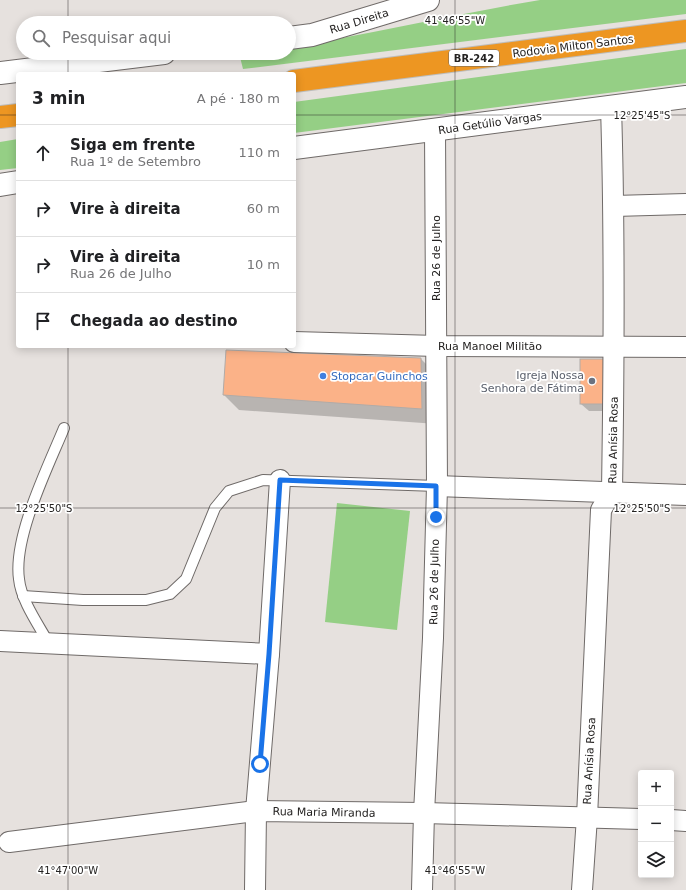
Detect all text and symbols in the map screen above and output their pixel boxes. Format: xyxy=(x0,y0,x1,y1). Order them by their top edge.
street label: Rua Direita xyxy=(328,6,390,37)
text: 41°46'55"W xyxy=(425,15,485,26)
search box xyxy=(16,16,296,60)
icon: search xyxy=(30,27,52,49)
text: Pesquisar aqui xyxy=(62,29,171,47)
street label: Rodovia Milton Santos xyxy=(512,33,635,60)
road number: BR-242 xyxy=(449,50,499,66)
text: 3 min xyxy=(32,88,85,108)
text: A pé · 180 m xyxy=(197,91,280,106)
street label: Rua Getúlio Vargas xyxy=(437,110,543,137)
text: 12°25'45"S xyxy=(614,110,670,121)
text: Siga em frente xyxy=(70,136,195,154)
icon: ahead xyxy=(32,142,54,164)
text: 110 m xyxy=(238,145,280,160)
text: Rua 1º de Setembro xyxy=(70,154,201,169)
icon: right xyxy=(32,198,54,220)
text: Vire à direita xyxy=(70,200,181,218)
text: 60 m xyxy=(247,201,280,216)
street label: Rua 26 de Julho xyxy=(430,215,443,301)
text: Vire à direita xyxy=(70,248,181,266)
icon: right xyxy=(32,254,54,276)
text: 10 m xyxy=(247,257,280,272)
text: Rua 26 de Julho xyxy=(70,266,172,281)
icon: arrive xyxy=(32,310,54,332)
text: Chegada ao destino xyxy=(70,312,238,330)
street label: Rua Manoel Militão xyxy=(438,340,542,353)
place label: Igreja Nossa Senhora de Fátima xyxy=(481,369,584,395)
place label: Stopcar Guinchos xyxy=(331,370,428,383)
marker: Stopcar Guinchos xyxy=(318,371,328,381)
marker: Igreja Nossa Senhora de Fátima xyxy=(587,376,597,386)
street label: Rua Anísia Rosa xyxy=(606,396,621,484)
text: 12°25'50"S xyxy=(16,503,72,514)
text: 12°25'50"S xyxy=(614,503,670,514)
route end xyxy=(427,508,445,526)
street label: Rua 26 de Julho xyxy=(427,539,442,625)
street label: Rua Anísia Rosa xyxy=(581,717,598,805)
route start xyxy=(251,755,269,773)
map controls xyxy=(638,770,674,878)
button: + xyxy=(638,770,674,806)
street label: Rua Maria Miranda xyxy=(272,805,376,820)
button: − xyxy=(638,806,674,842)
button: layers xyxy=(638,842,674,878)
text: 41°47'00"W xyxy=(38,865,98,876)
text: 41°46'55"W xyxy=(425,865,485,876)

